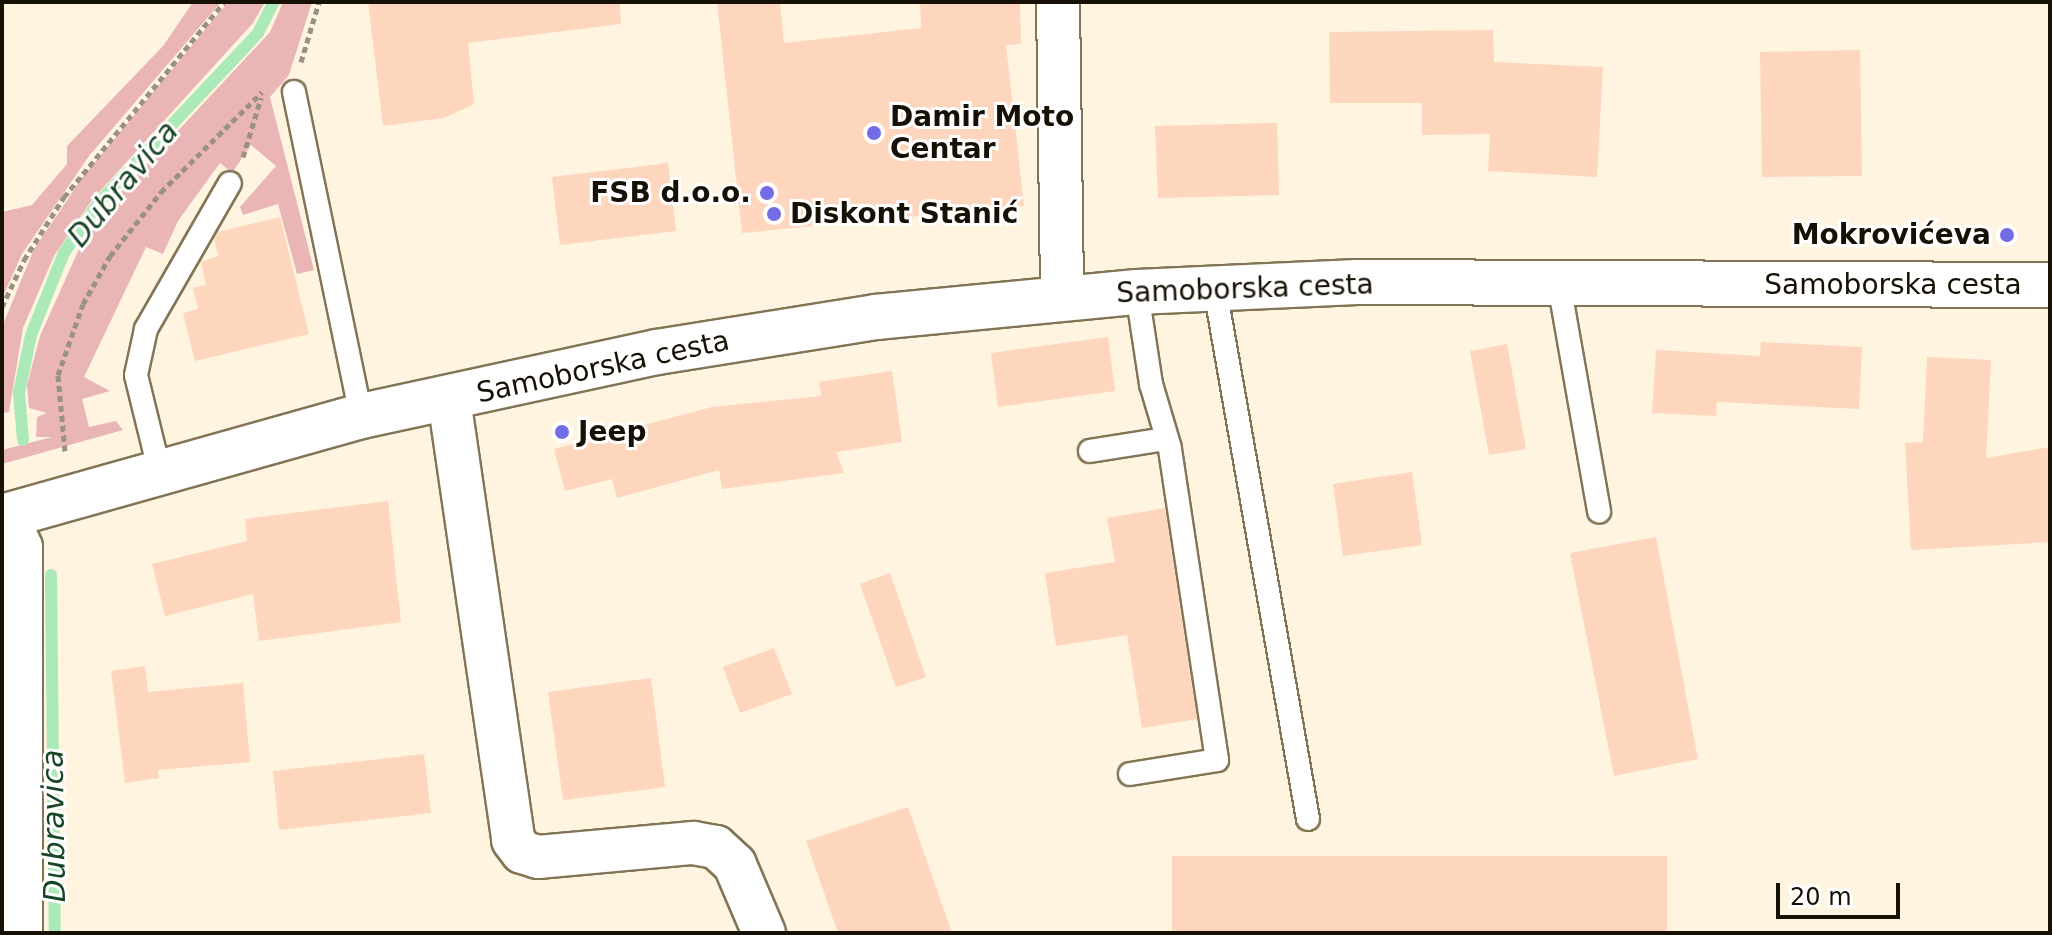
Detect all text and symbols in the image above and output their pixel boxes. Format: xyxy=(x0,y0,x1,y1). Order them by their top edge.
place label: Damir Moto Centar xyxy=(890,100,1074,166)
water label: Dubravica xyxy=(60,114,186,254)
marker: Damir Moto Centar xyxy=(865,124,883,142)
place label: FSB d.o.o. xyxy=(590,176,751,210)
marker: FSB d.o.o. xyxy=(758,184,776,202)
place label: Diskont Stanić xyxy=(790,197,1018,231)
marker: Diskont Stanić xyxy=(765,205,783,223)
place label: Mokrovićeva xyxy=(1792,218,1991,252)
marker: Mokrovićeva xyxy=(1998,226,2016,244)
street label: Samoborska cesta xyxy=(1116,268,1374,310)
street label: Samoborska cesta xyxy=(1764,268,2022,302)
street label: Samoborska cesta xyxy=(474,324,732,410)
place label: Jeep xyxy=(578,415,646,449)
marker: Jeep xyxy=(553,423,571,441)
water label: Dubravica xyxy=(35,749,73,903)
scale bar xyxy=(1780,867,1904,917)
text: 20 m xyxy=(1790,883,1852,911)

